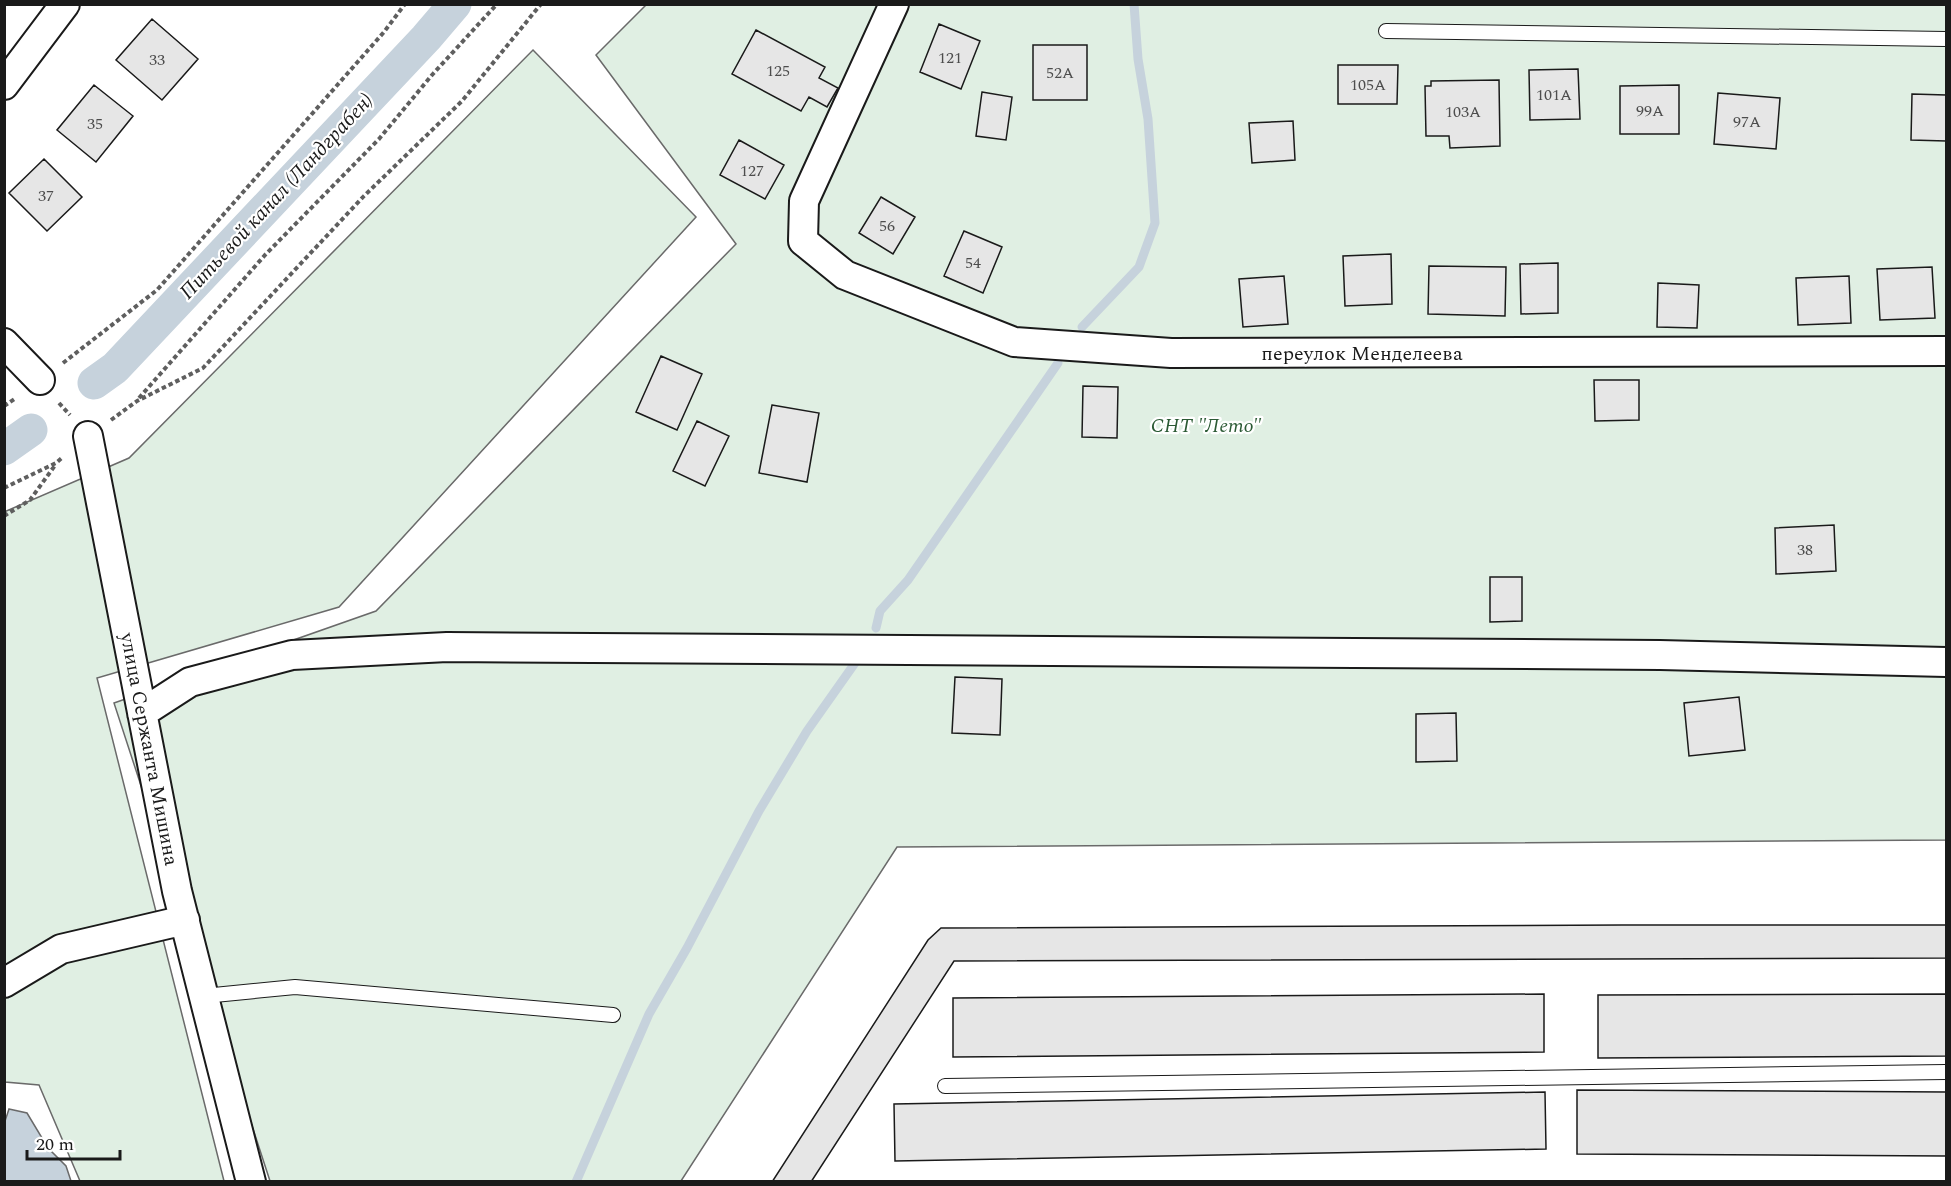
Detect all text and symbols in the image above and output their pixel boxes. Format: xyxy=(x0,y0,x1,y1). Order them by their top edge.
house number: 121 xyxy=(938,46,962,70)
house number: 33 xyxy=(149,48,165,72)
house number: 125 xyxy=(766,59,790,83)
house number: 52А xyxy=(1046,61,1074,85)
house number: 105А xyxy=(1350,73,1386,97)
house number: 101А xyxy=(1536,83,1572,107)
water label: Питьевой канал (Ландграбен) xyxy=(172,86,381,307)
house number: 99А xyxy=(1636,99,1664,123)
house number: 103А xyxy=(1445,100,1481,124)
house number: 97А xyxy=(1733,110,1761,134)
house number: 35 xyxy=(87,112,103,136)
house number: 127 xyxy=(740,159,764,183)
house number: 37 xyxy=(38,184,54,208)
house number: 56 xyxy=(879,214,895,238)
house number: 54 xyxy=(965,251,981,275)
street label: переулок Менделеева xyxy=(1261,339,1463,369)
park label: СНТ "Лето" xyxy=(1151,411,1261,441)
house number: 38 xyxy=(1797,538,1813,562)
street label: улица Сержанта Мишина xyxy=(112,629,186,868)
scale bar xyxy=(27,1123,120,1161)
text: 20 m xyxy=(36,1131,74,1158)

